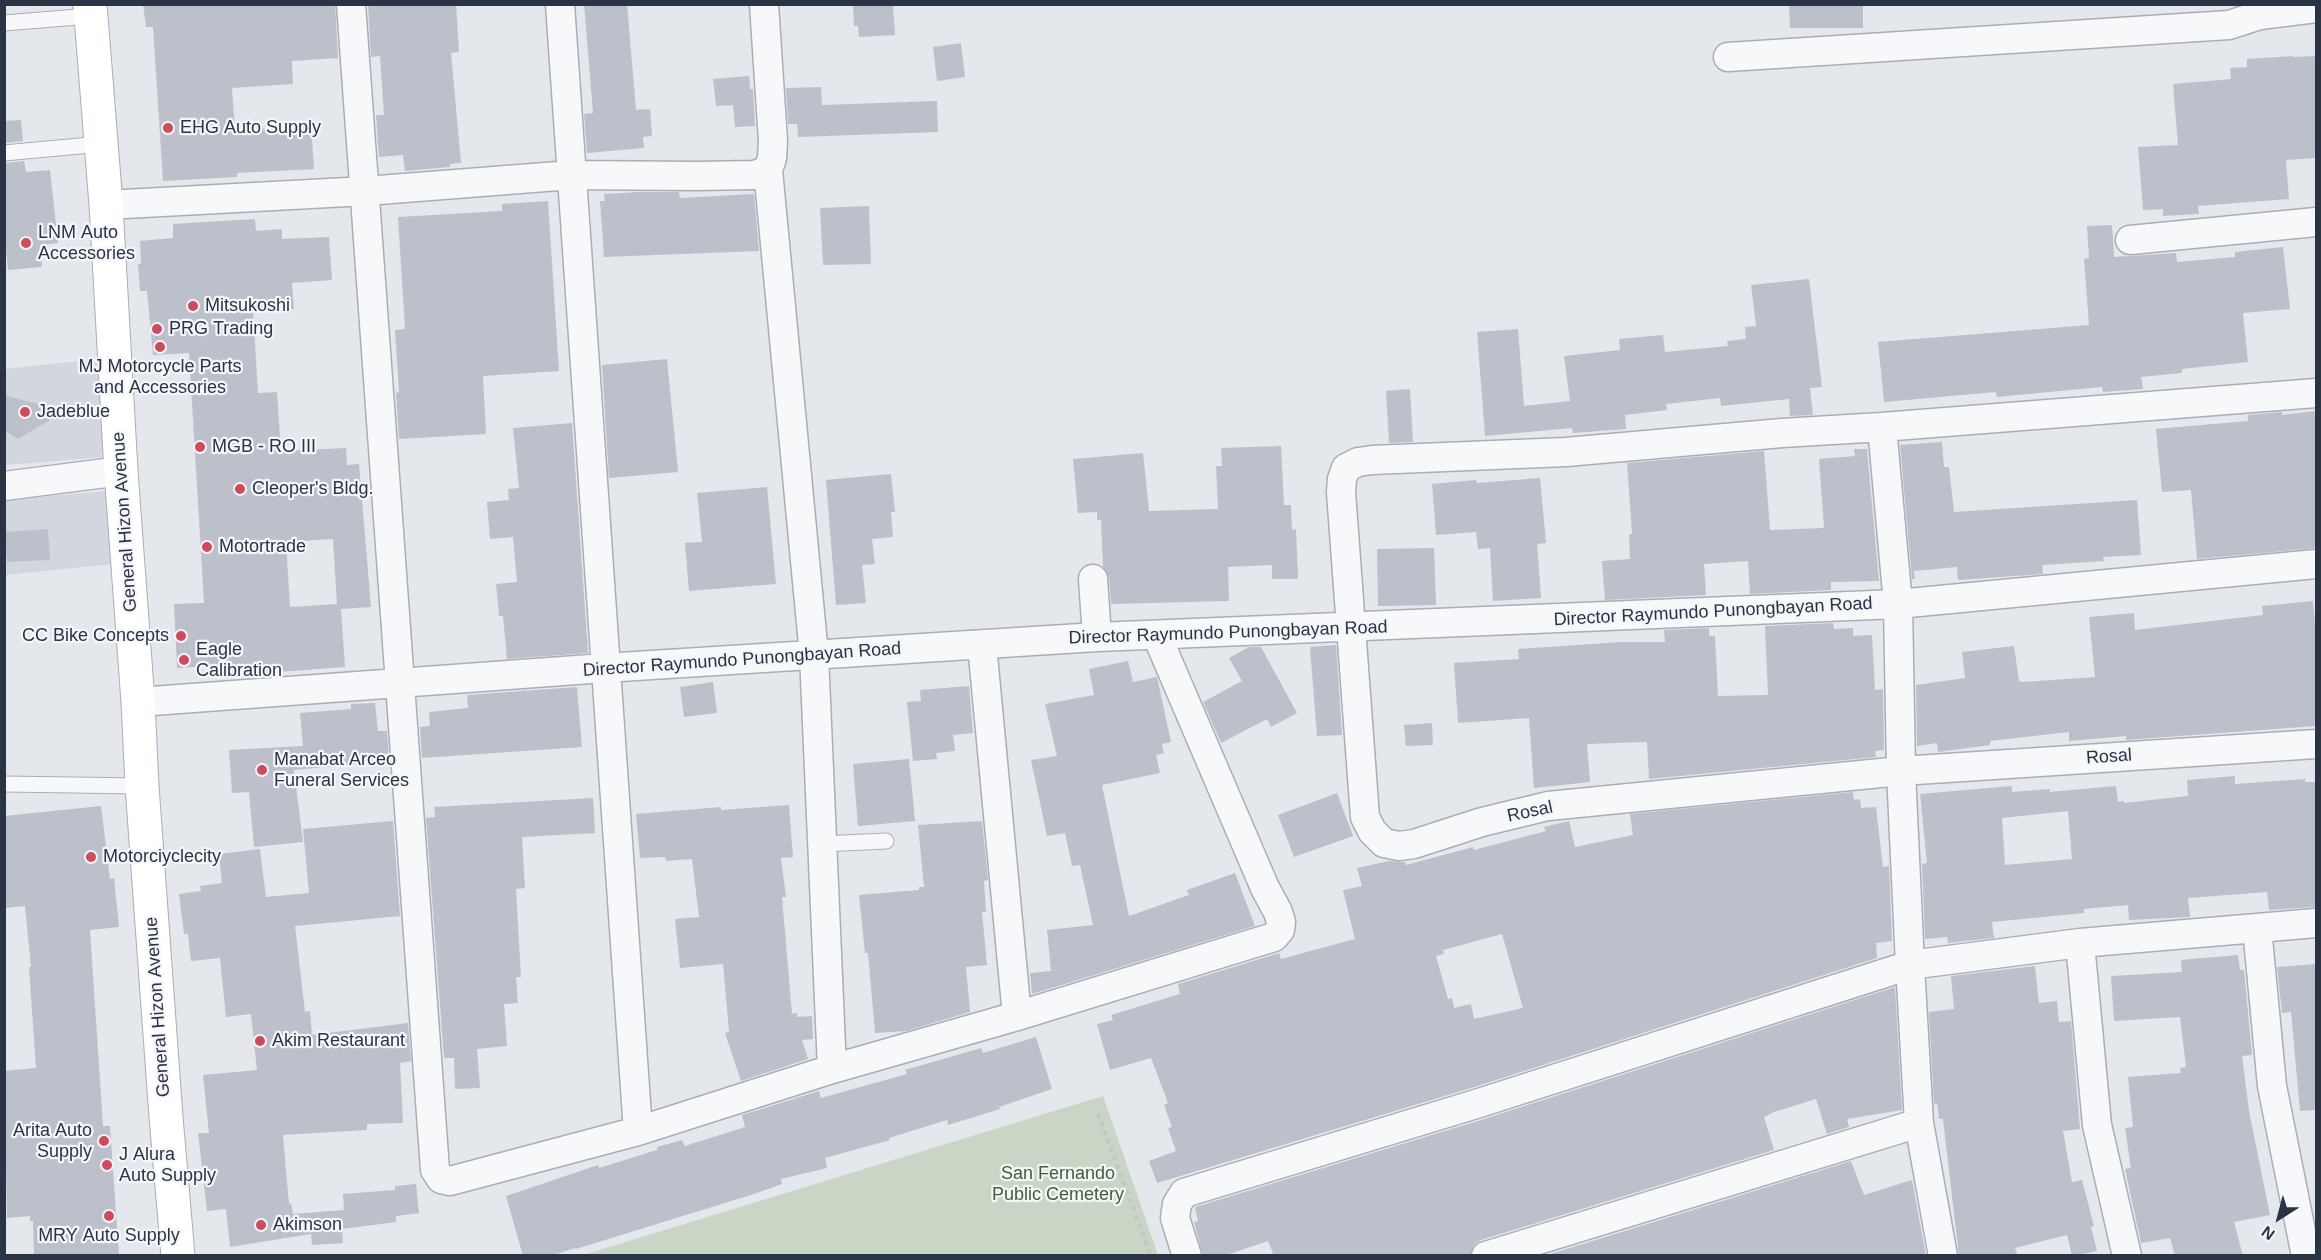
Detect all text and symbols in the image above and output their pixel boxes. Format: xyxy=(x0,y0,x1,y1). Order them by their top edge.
place label: EHG Auto Supply xyxy=(180,117,321,139)
marker: EHG Auto Supply xyxy=(161,121,175,135)
place label: LNM Auto Accessories xyxy=(38,222,135,264)
marker: LNM Auto Accessories xyxy=(19,236,33,250)
place label: Mitsukoshi xyxy=(205,295,290,317)
marker: Mitsukoshi xyxy=(186,299,200,313)
place label: PRG Trading xyxy=(169,318,273,340)
marker: PRG Trading xyxy=(150,322,164,336)
marker: MJ Motorcycle Parts and Accessories xyxy=(153,340,167,354)
place label: MJ Motorcycle Parts and Accessories xyxy=(78,356,242,398)
place label: Jadeblue xyxy=(37,401,110,423)
marker: Jadeblue xyxy=(18,405,32,419)
street label: General Hizon Avenue xyxy=(108,431,142,613)
place label: MGB - RO III xyxy=(212,436,316,458)
marker: MGB - RO III xyxy=(193,440,207,454)
place label: Cleoper's Bldg. xyxy=(252,478,374,500)
marker: Cleoper's Bldg. xyxy=(233,482,247,496)
place label: Motortrade xyxy=(219,536,306,558)
marker: Motortrade xyxy=(200,540,214,554)
street label: Director Raymundo Punongbayan Road xyxy=(1553,593,1873,631)
street label: Director Raymundo Punongbayan Road xyxy=(1068,617,1388,649)
place label: CC Bike Concepts xyxy=(22,625,169,647)
marker: CC Bike Concepts xyxy=(174,629,188,643)
street label: Director Raymundo Punongbayan Road xyxy=(582,638,902,682)
place label: Eagle Calibration xyxy=(196,639,282,682)
marker: Eagle Calibration xyxy=(177,653,191,667)
street label: Rosal xyxy=(2085,745,2133,769)
place label: Manabat Arceo Funeral Services xyxy=(274,749,409,792)
marker: Manabat Arceo Funeral Services xyxy=(255,763,269,777)
street label: Rosal xyxy=(1505,797,1555,827)
place label: Motorciyclecity xyxy=(103,846,221,868)
marker: Motorciyclecity xyxy=(84,850,98,864)
street label: General Hizon Avenue xyxy=(141,916,175,1098)
place label: Akim Restaurant xyxy=(272,1030,405,1052)
marker: Akim Restaurant xyxy=(253,1034,267,1048)
place label: Arita Auto Supply xyxy=(13,1120,92,1162)
marker: Arita Auto Supply xyxy=(97,1134,111,1148)
place label: J Alura Auto Supply xyxy=(119,1144,216,1186)
marker: J Alura Auto Supply xyxy=(100,1158,114,1172)
park label: San Fernando Public Cemetery xyxy=(992,1163,1124,1206)
north arrow xyxy=(2249,1188,2309,1248)
marker: MRY Auto Supply xyxy=(102,1209,116,1223)
place label: Akimson xyxy=(273,1214,342,1236)
marker: Akimson xyxy=(254,1218,268,1232)
text: N xyxy=(2258,1223,2278,1243)
place label: MRY Auto Supply xyxy=(38,1225,180,1247)

